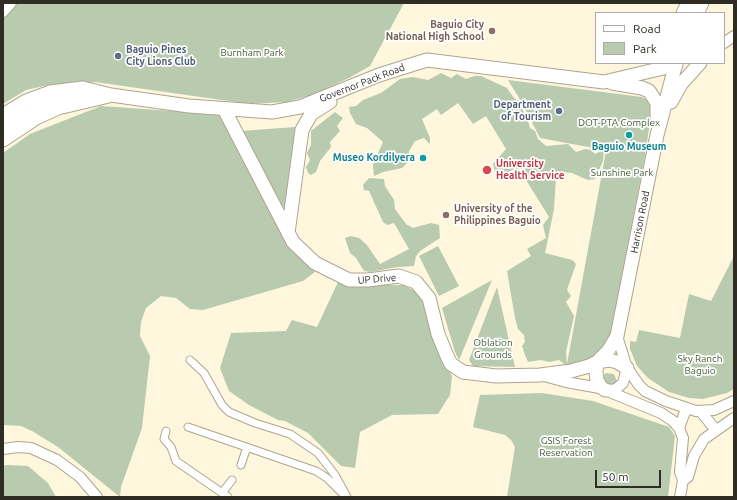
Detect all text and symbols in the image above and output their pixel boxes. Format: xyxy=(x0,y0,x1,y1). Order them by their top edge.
legend xyxy=(595,12,725,64)
place label: Baguio City National High School xyxy=(386,19,484,42)
text: Road xyxy=(633,22,661,35)
marker: Baguio City National High School xyxy=(487,26,497,36)
text: Park xyxy=(633,42,657,55)
place label: Baguio Pines City Lions Club xyxy=(126,44,196,68)
park label: Burnham Park xyxy=(220,47,284,59)
marker: Baguio Pines City Lions Club xyxy=(113,51,123,61)
street label: Governor Pack Road xyxy=(318,61,406,105)
place label: Department of Tourism xyxy=(494,99,551,122)
marker: Department of Tourism xyxy=(554,106,564,116)
park label: DOT-PTA Complex xyxy=(578,117,660,129)
marker: Baguio Museum xyxy=(624,130,634,140)
place label: Baguio Museum xyxy=(592,141,666,153)
place label: Museo Kordilyera xyxy=(333,152,415,164)
marker: Museo Kordilyera xyxy=(418,153,428,163)
place label: University Health Service xyxy=(496,158,564,182)
marker: University Health Service xyxy=(481,164,493,176)
park label: Sunshine Park xyxy=(591,167,653,179)
street label: Harrison Road xyxy=(628,190,652,254)
place label: University of the Philippines Baguio xyxy=(454,203,541,226)
marker: University of the Philippines Baguio xyxy=(441,210,451,220)
street label: UP Drive xyxy=(357,272,397,286)
park label: Oblation Grounds xyxy=(473,337,513,360)
park label: Sky Ranch Baguio xyxy=(678,353,722,376)
park label: GSIS Forest Reservation xyxy=(539,435,593,458)
scale bar xyxy=(597,462,663,488)
text: 50 m xyxy=(602,470,629,483)

